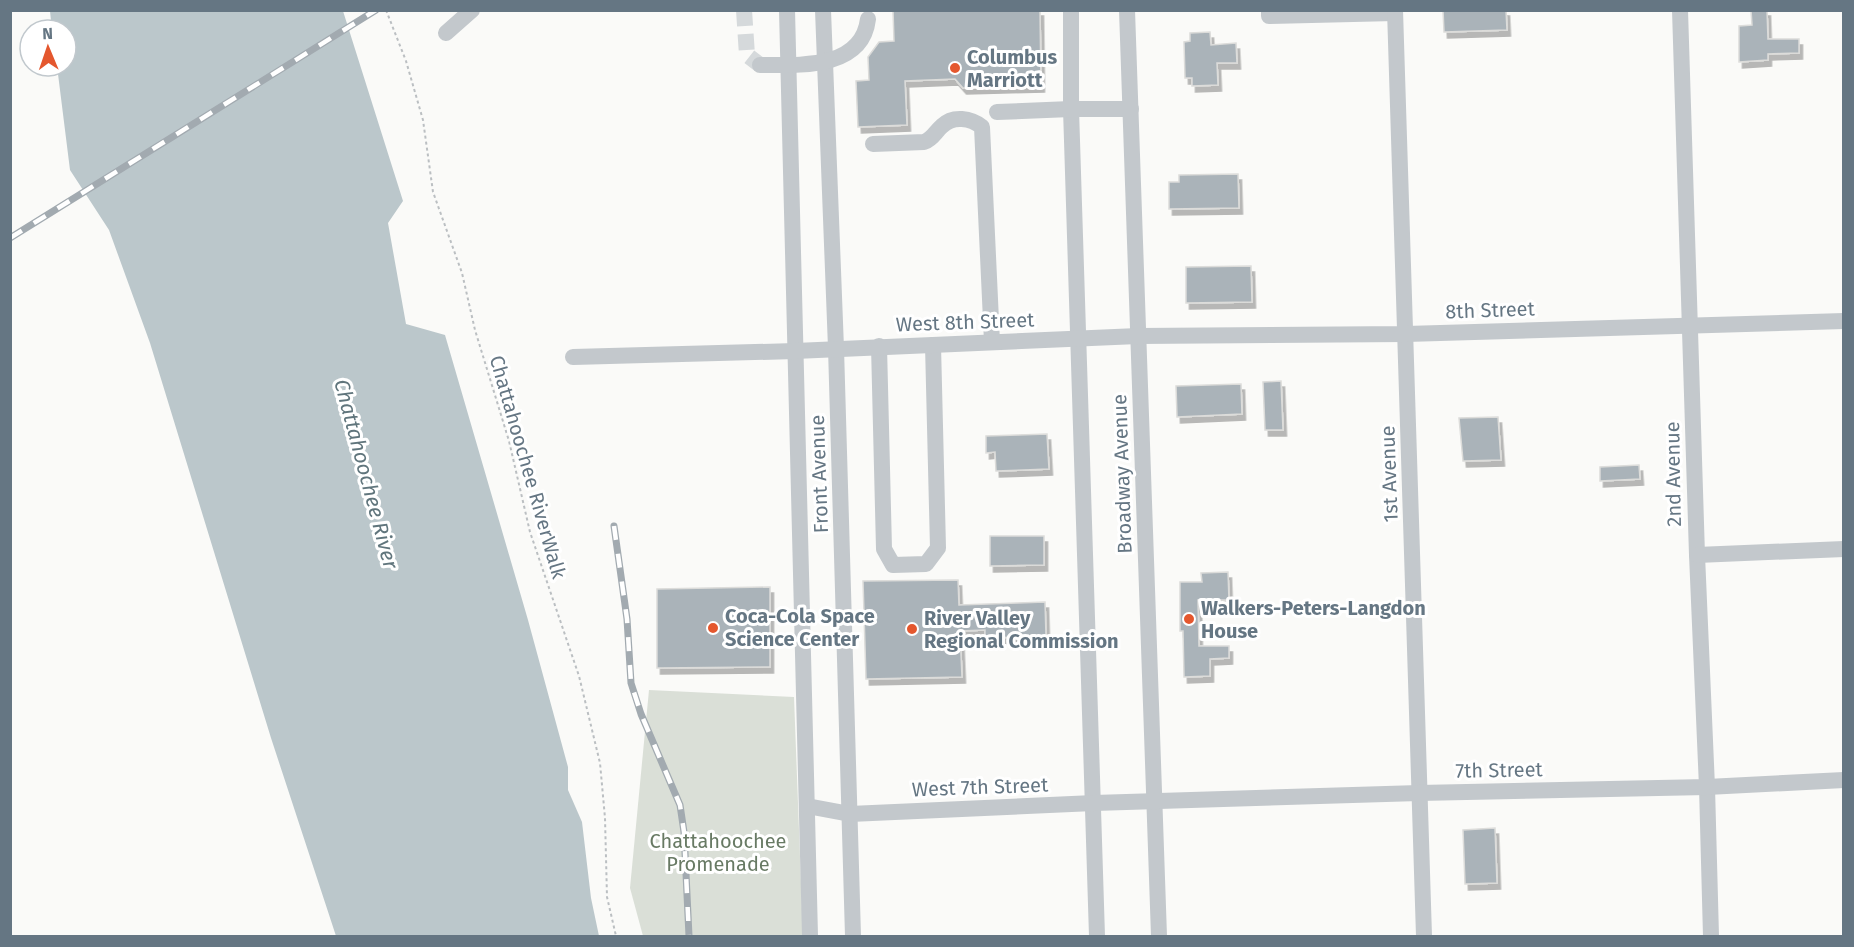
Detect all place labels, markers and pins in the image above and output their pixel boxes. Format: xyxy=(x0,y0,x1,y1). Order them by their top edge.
place label: Columbus Marriott xyxy=(967,45,1057,92)
marker: Columbus Marriott xyxy=(948,61,962,75)
place label: Walkers-Peters-Langdon House xyxy=(1201,596,1426,643)
place label: Coca-Cola Space Science Center xyxy=(725,604,875,651)
place label: River Valley Regional Commission xyxy=(924,606,1119,653)
marker: Walkers-Peters-Langdon House xyxy=(1182,612,1196,626)
marker: Coca-Cola Space Science Center xyxy=(706,621,720,635)
marker: River Valley Regional Commission xyxy=(905,622,919,636)

